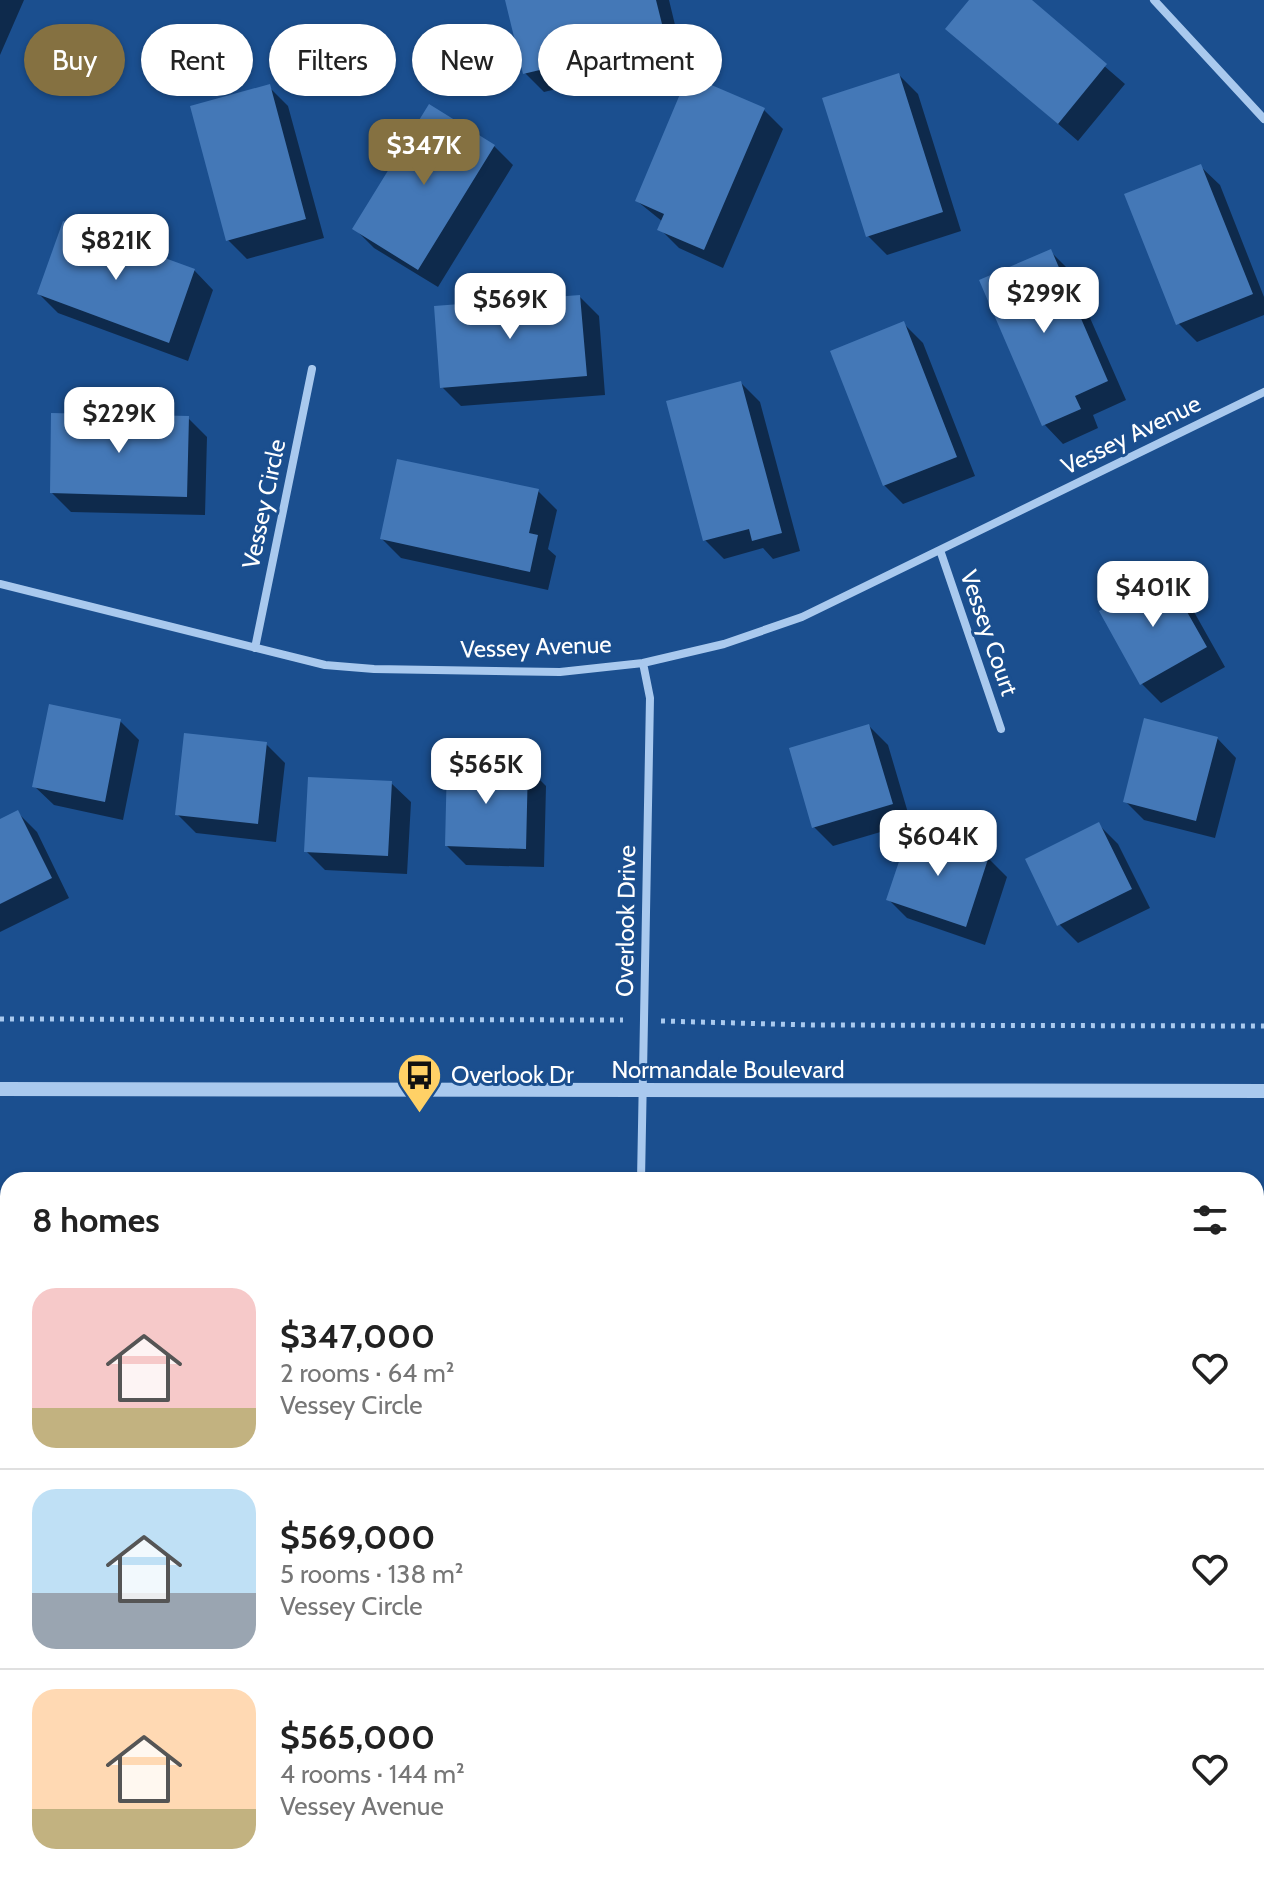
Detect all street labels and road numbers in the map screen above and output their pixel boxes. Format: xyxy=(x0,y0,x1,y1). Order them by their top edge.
street label: Vessey Avenue xyxy=(1056,388,1205,481)
street label: Vessey Circle xyxy=(236,436,291,571)
street label: Vessey Court xyxy=(954,566,1024,699)
street label: Vessey Avenue xyxy=(460,629,612,664)
street label: Overlook Drive xyxy=(610,845,641,997)
street label: Normandale Boulevard xyxy=(611,1055,845,1084)

